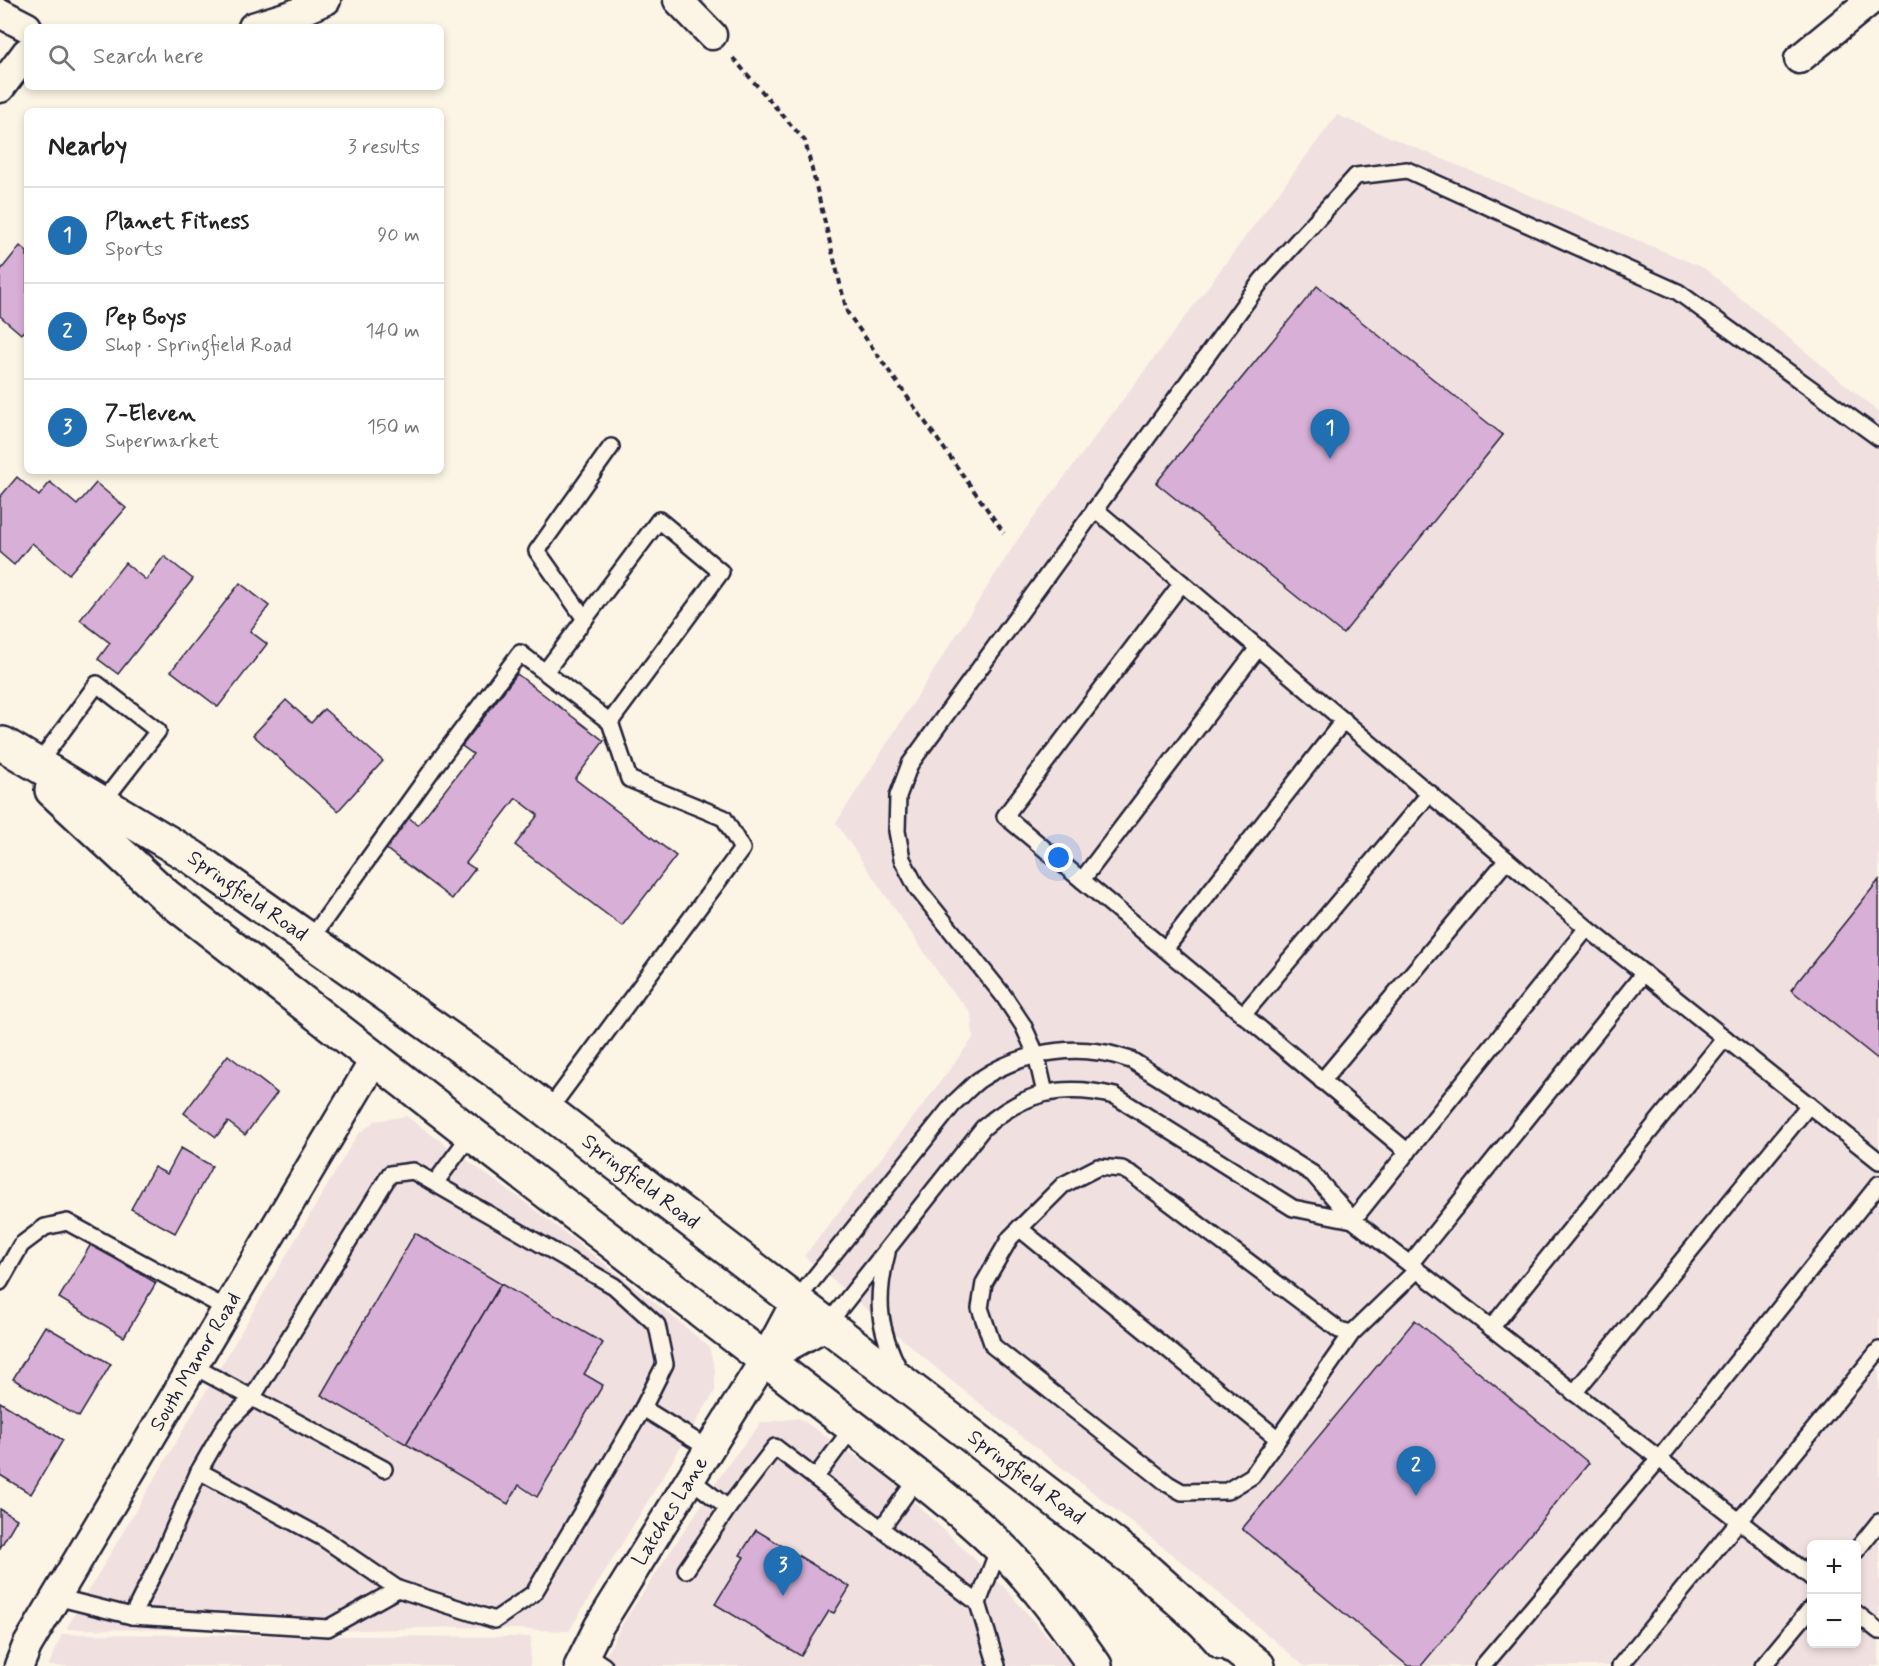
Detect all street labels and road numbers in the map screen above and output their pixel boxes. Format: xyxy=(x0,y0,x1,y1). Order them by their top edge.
street label: Springfield Road xyxy=(182,844,313,948)
street label: Springfield Road xyxy=(576,1128,705,1236)
street label: South Manor Road xyxy=(143,1287,248,1437)
street label: Springfield Road xyxy=(962,1423,1091,1532)
street label: Latches Lane xyxy=(626,1451,715,1571)

